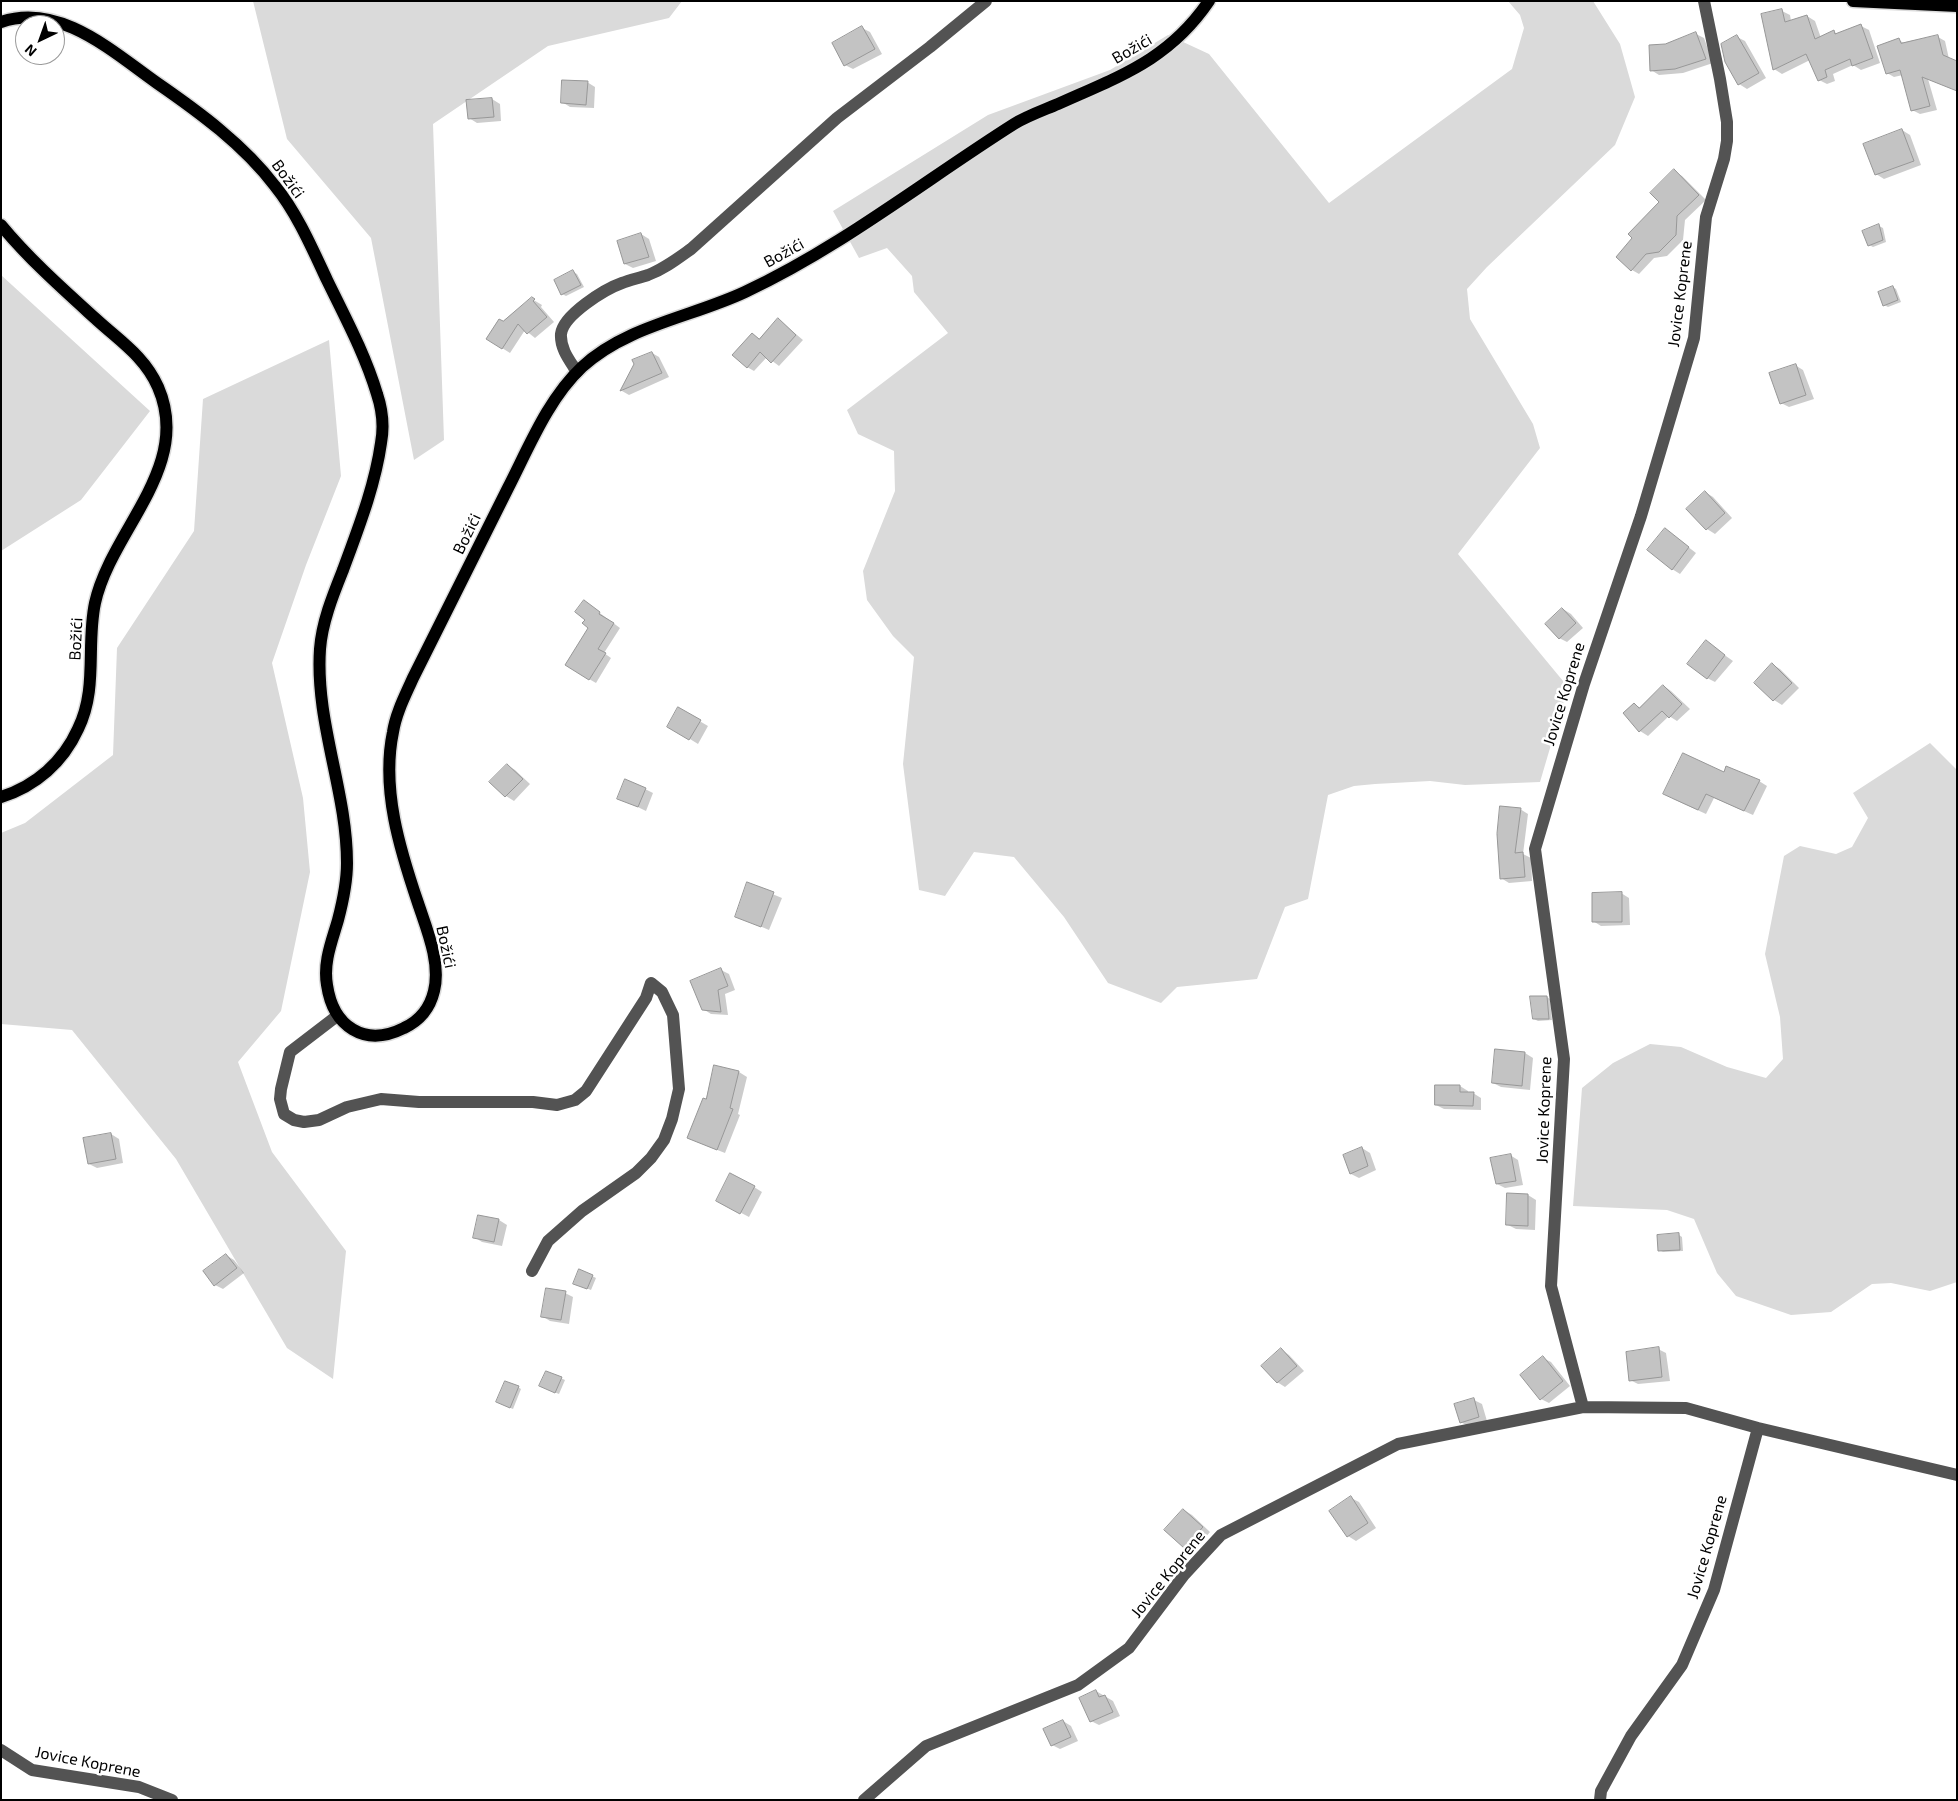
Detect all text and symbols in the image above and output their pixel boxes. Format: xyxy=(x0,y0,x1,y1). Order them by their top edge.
north arrow xyxy=(15,15,65,65)
street label: Božići xyxy=(1109,30,1155,68)
text: N xyxy=(21,41,40,60)
street label: Božići xyxy=(268,156,308,202)
street label: Božići xyxy=(761,234,807,272)
street label: Jovice Koprene xyxy=(1664,240,1696,348)
street label: Božići xyxy=(449,511,485,557)
street label: Božići xyxy=(65,617,87,661)
street label: Jovice Koprene xyxy=(1539,640,1589,748)
street label: Božići xyxy=(432,924,460,970)
street label: Jovice Koprene xyxy=(1533,1056,1555,1164)
street label: Jovice Koprene xyxy=(1683,1493,1731,1601)
street label: Jovice Koprene xyxy=(1127,1526,1209,1622)
street label: Jovice Koprene xyxy=(34,1742,142,1782)

